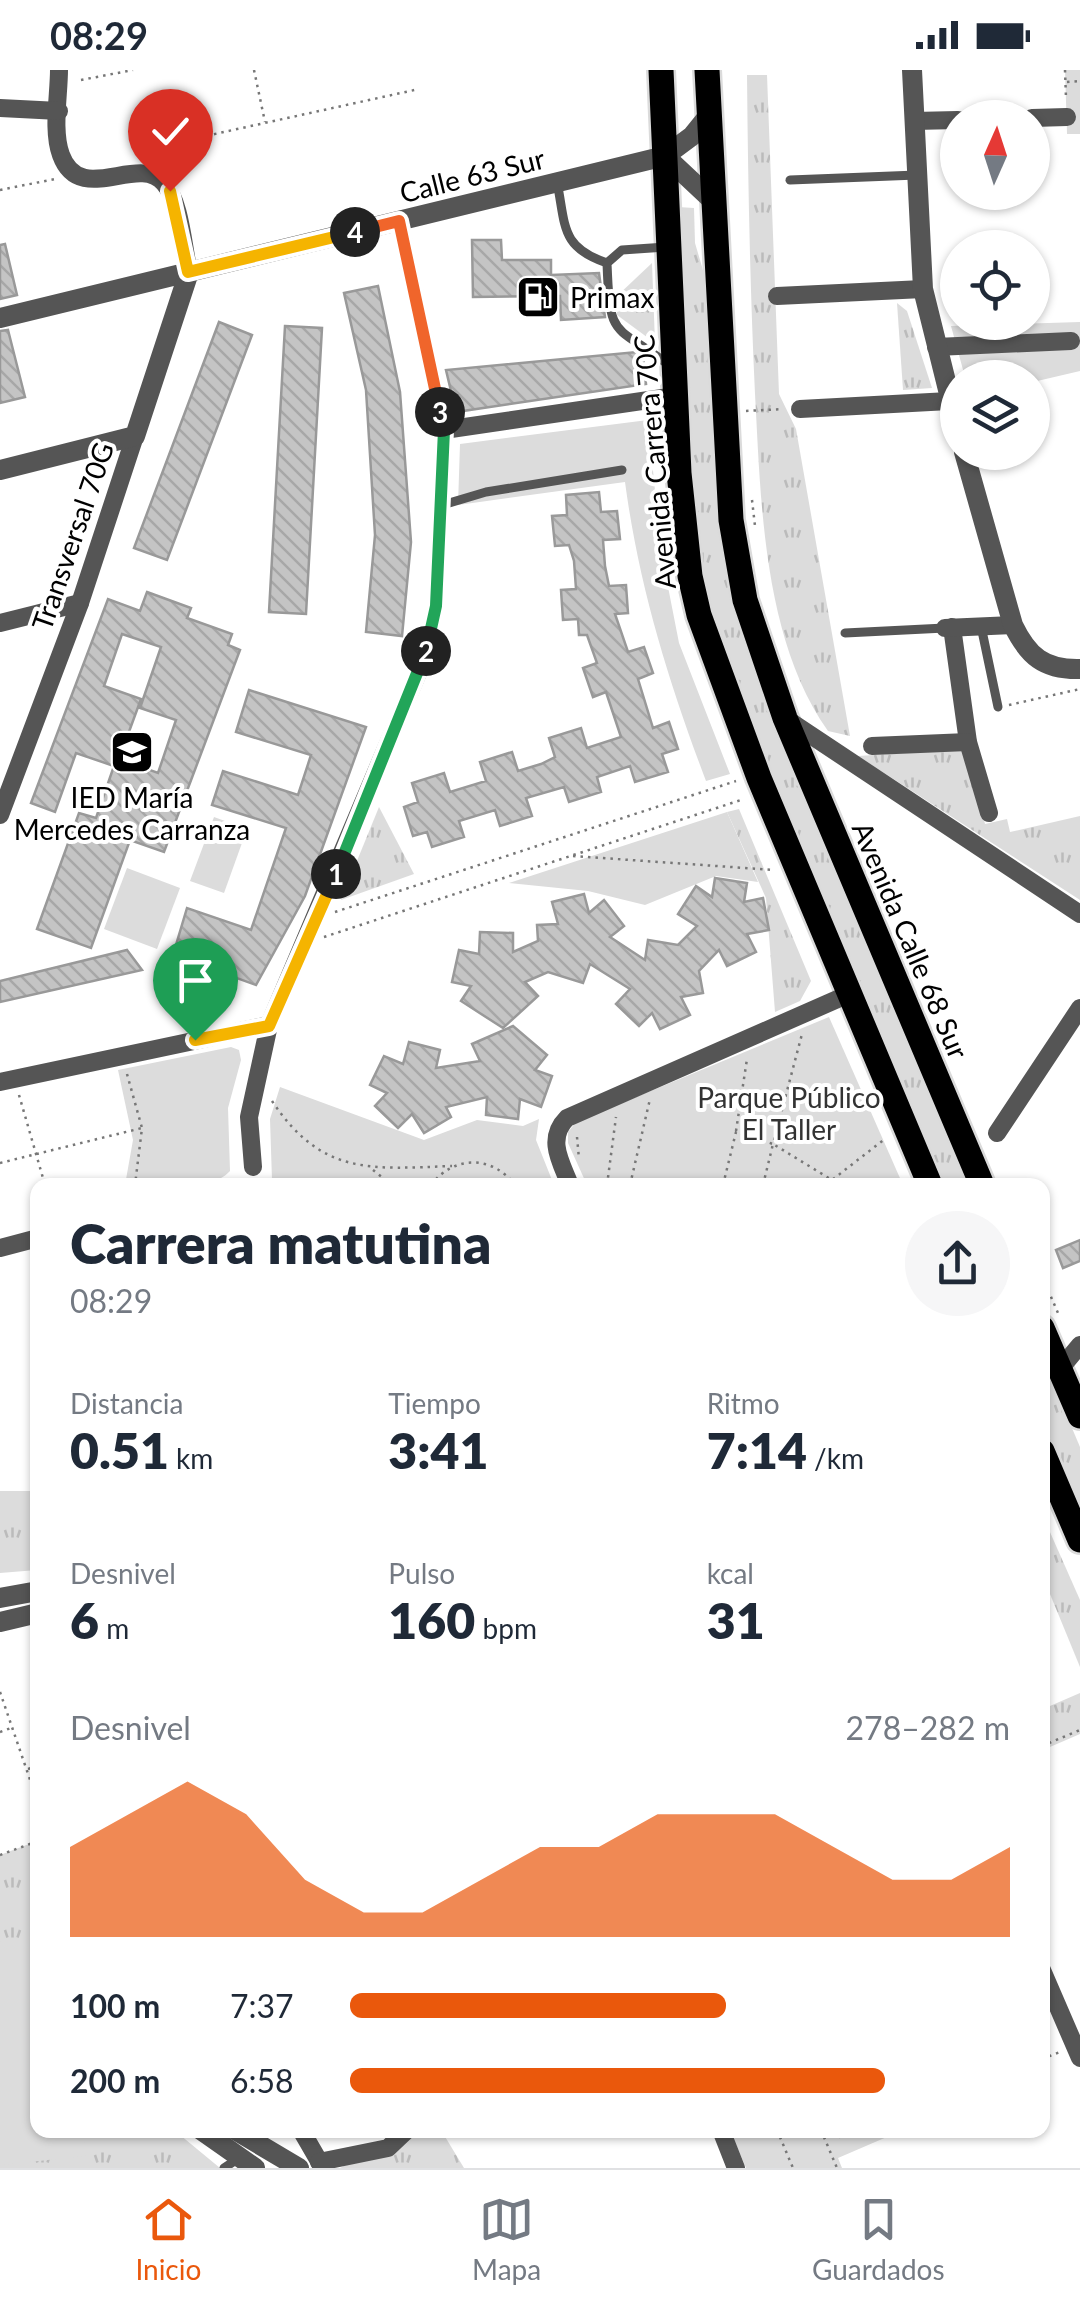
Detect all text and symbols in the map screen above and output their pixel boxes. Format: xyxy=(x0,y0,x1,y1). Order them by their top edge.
text: 08:29 xyxy=(50,12,148,58)
pin xyxy=(128,89,213,192)
north arrow xyxy=(940,100,1050,210)
map controls xyxy=(940,100,1050,470)
icon: check xyxy=(143,104,198,159)
street label: Calle 63 Sur xyxy=(396,141,548,209)
pin: 4 xyxy=(330,207,380,257)
text: 4 xyxy=(347,215,363,249)
button: locate xyxy=(940,230,1050,340)
fuel station icon: Primax xyxy=(515,274,561,320)
place label: Primax xyxy=(570,280,654,314)
street label: Avenida Carrera 70C xyxy=(626,333,682,591)
button: layers xyxy=(940,360,1050,470)
pin: 3 xyxy=(415,387,465,437)
text: 3 xyxy=(432,395,448,429)
street label: Transversal 70G xyxy=(24,438,120,634)
pin: 2 xyxy=(401,626,451,676)
text: 2 xyxy=(418,634,434,668)
school or university icon: IED María Mercedes Carranza xyxy=(109,729,155,775)
place label: IED María Mercedes Carranza xyxy=(14,780,250,846)
street label: Avenida Calle 68 Sur xyxy=(846,816,976,1064)
pin: 1 xyxy=(311,849,361,899)
text: 1 xyxy=(328,857,344,891)
pin xyxy=(153,938,238,1041)
icon: arrive xyxy=(168,953,223,1008)
park label: Parque Público El Taller xyxy=(697,1080,881,1146)
text: Carrera matutina xyxy=(70,1210,491,1276)
button: share xyxy=(905,1211,1010,1316)
text: 08:29 xyxy=(70,1281,152,1320)
text: Distancia xyxy=(70,1386,183,1420)
text: Tiempo xyxy=(388,1386,481,1420)
text: Ritmo xyxy=(707,1386,780,1420)
text: 0.51 xyxy=(70,1420,169,1480)
text: 3:41 xyxy=(388,1420,489,1480)
text: 7:14 xyxy=(707,1420,807,1480)
text: km xyxy=(169,1441,213,1475)
text: /km xyxy=(807,1441,864,1475)
text: Desnivel xyxy=(70,1556,176,1590)
text: Pulso xyxy=(388,1556,455,1590)
text: kcal xyxy=(707,1556,754,1590)
text: 6 xyxy=(70,1590,99,1650)
text: 160 xyxy=(388,1590,475,1650)
text: 31 xyxy=(707,1590,765,1650)
text: m xyxy=(99,1611,129,1645)
text: bpm xyxy=(475,1611,537,1645)
text: Desnivel xyxy=(70,1708,191,1747)
text: 278–282 m xyxy=(846,1708,1010,1747)
text: 100 m xyxy=(70,1986,160,2025)
text: 7:37 xyxy=(230,1986,294,2025)
text: 200 m xyxy=(70,2061,160,2100)
text: 6:58 xyxy=(230,2061,294,2100)
tab: Inicio xyxy=(135,2192,201,2286)
tab: Mapa xyxy=(472,2192,541,2286)
tab: Guardados xyxy=(812,2192,945,2286)

